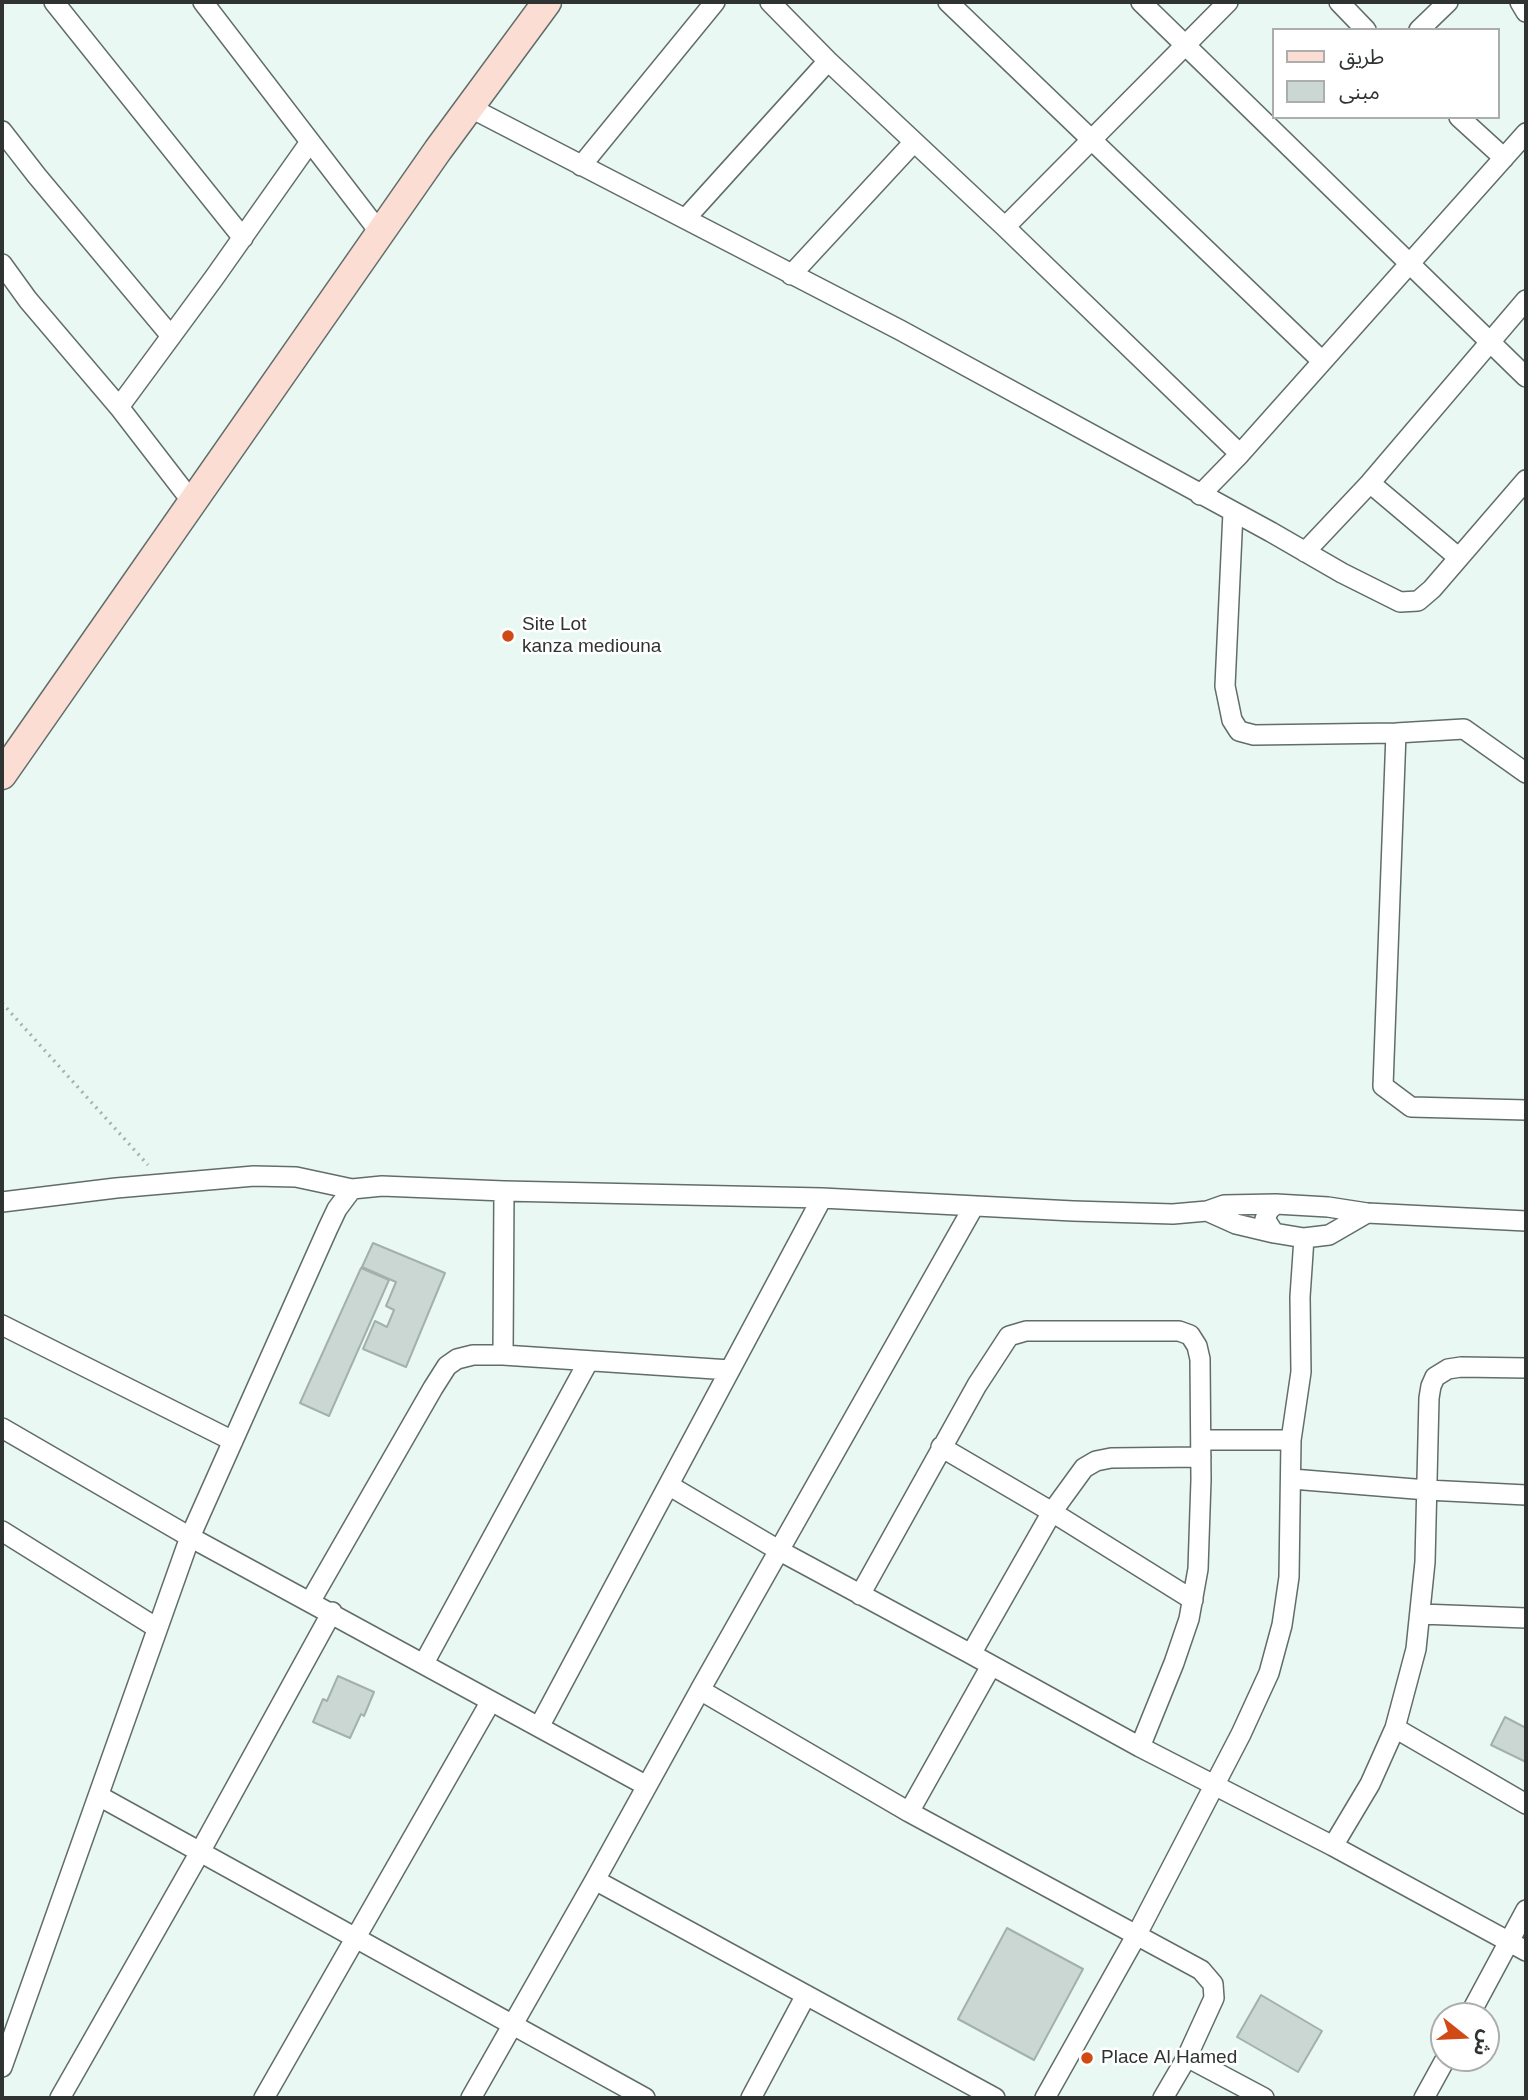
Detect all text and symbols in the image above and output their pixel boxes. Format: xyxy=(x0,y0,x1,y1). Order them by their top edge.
legend xyxy=(1272,28,1500,119)
text: طريق xyxy=(1339,45,1384,68)
text: مبنى xyxy=(1339,80,1380,103)
place label: Site Lot kanza mediouna xyxy=(522,614,661,658)
marker: Site Lot kanza mediouna xyxy=(500,628,516,644)
north arrow xyxy=(1430,2002,1500,2072)
text: ش xyxy=(1470,2027,1498,2059)
place label: Place Al Hamed xyxy=(1101,2047,1237,2069)
marker: Place Al Hamed xyxy=(1079,2050,1095,2066)

